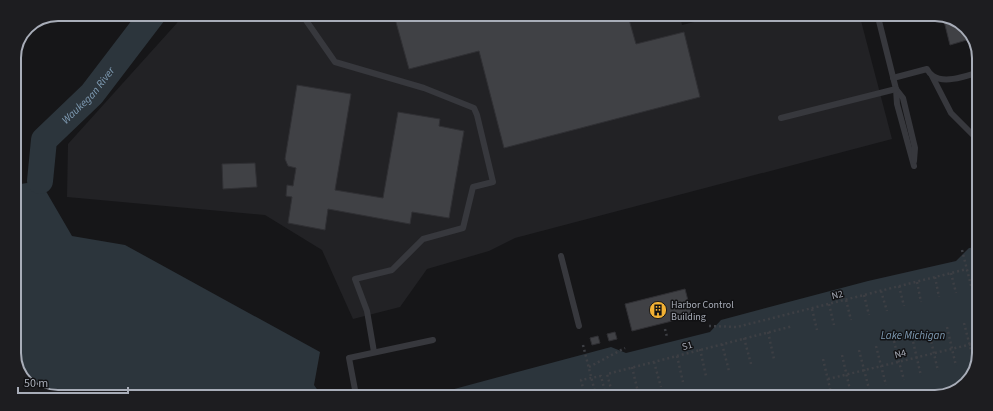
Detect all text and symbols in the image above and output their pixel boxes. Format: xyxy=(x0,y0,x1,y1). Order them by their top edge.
water label: Waukegan River xyxy=(58,63,119,127)
street label: N2 xyxy=(830,287,845,303)
place label: Harbor Control Building xyxy=(671,298,734,324)
building icon: Harbor Control Building xyxy=(648,300,668,320)
water label: Lake Michigan xyxy=(881,328,945,343)
street label: S1 xyxy=(680,338,694,354)
street label: N4 xyxy=(893,346,908,362)
scale bar xyxy=(18,369,128,395)
text: 50 m xyxy=(24,375,48,392)

